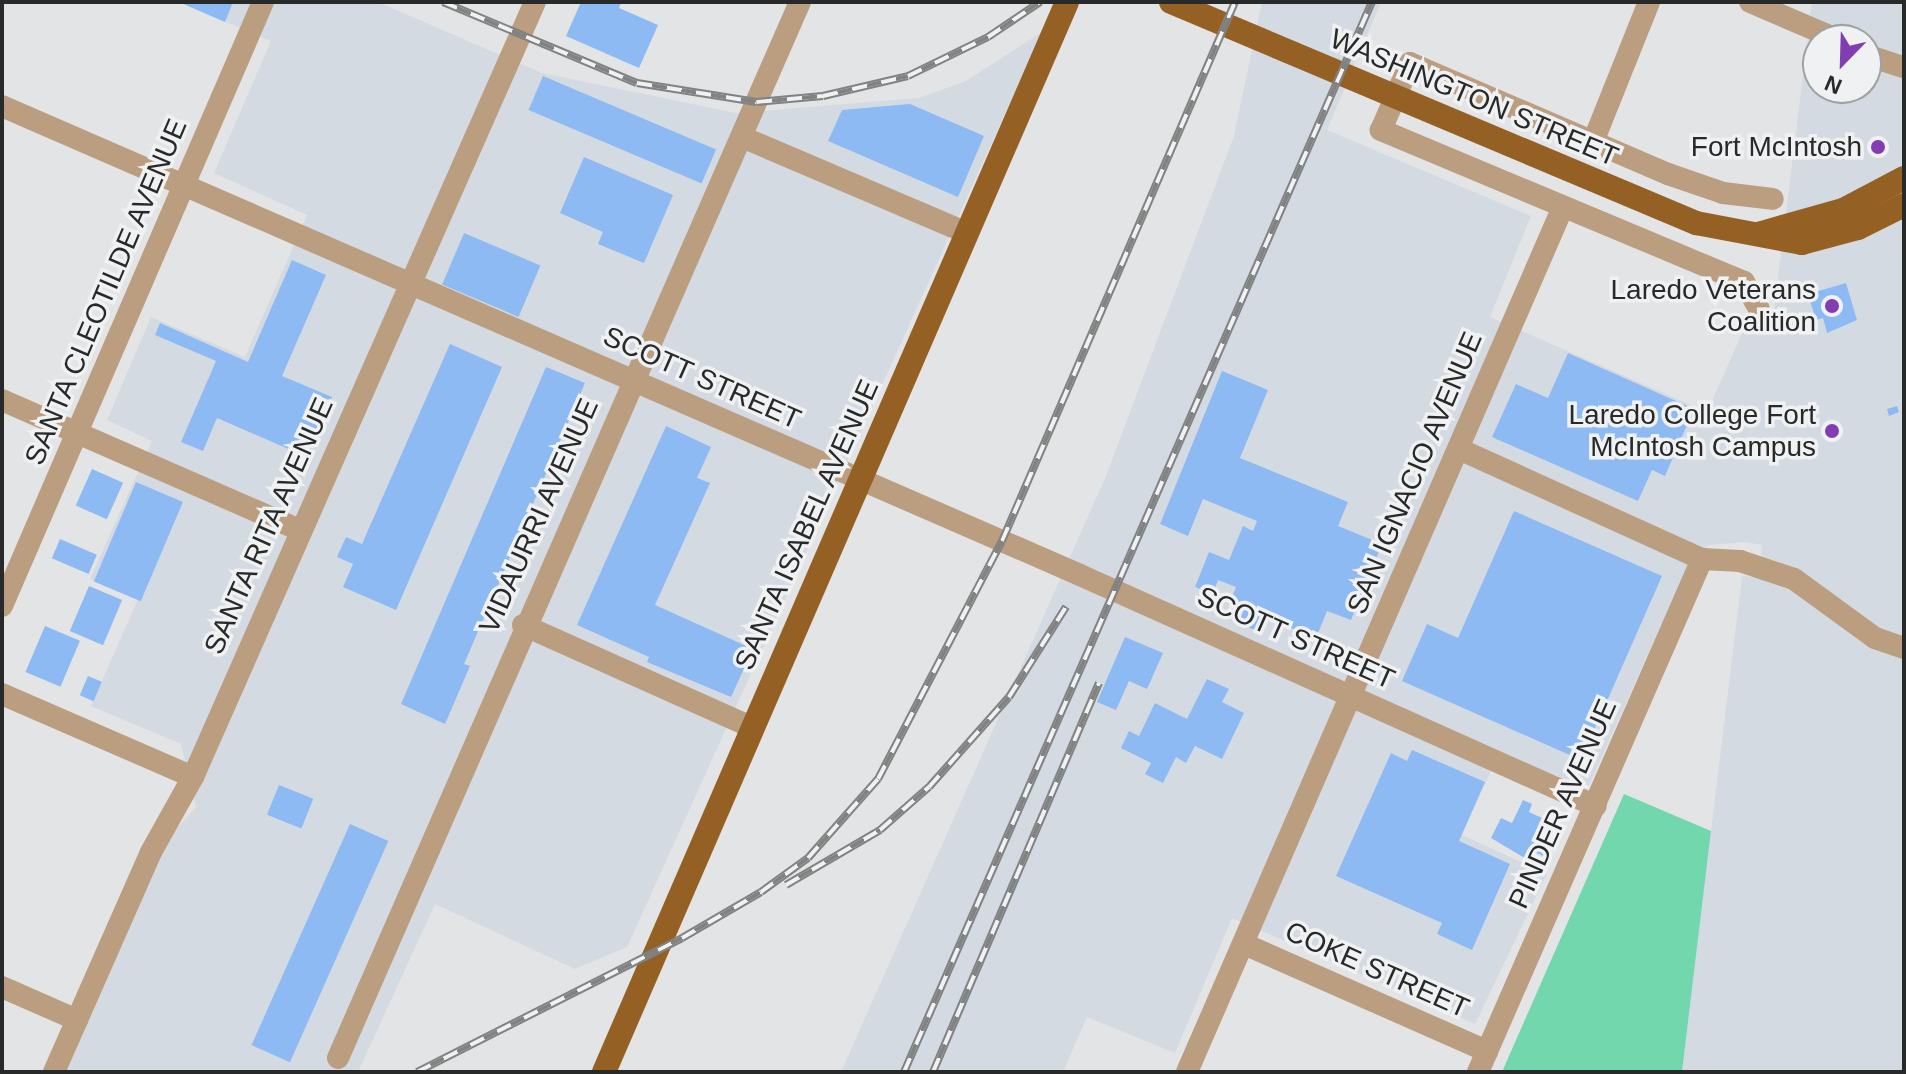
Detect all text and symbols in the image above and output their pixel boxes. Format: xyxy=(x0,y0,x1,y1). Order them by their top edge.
street label: WASHINGTON STREET xyxy=(1325,22,1623,174)
north arrow xyxy=(1802,24,1882,104)
text: N xyxy=(1821,70,1845,99)
street label: SANTA CLEOTILDE AVENUE xyxy=(17,113,195,471)
place label: Fort McIntosh xyxy=(1691,130,1862,164)
marker: Fort McIntosh xyxy=(1869,138,1887,156)
place label: Laredo Veterans Coalition xyxy=(1611,273,1816,339)
marker: Laredo Veterans Coalition xyxy=(1823,297,1841,315)
street label: SCOTT STREET xyxy=(598,319,806,437)
street label: SAN IGNACIO AVENUE xyxy=(1340,326,1490,620)
street label: SANTA ISABEL AVENUE xyxy=(727,373,887,677)
street label: SANTA RITA AVENUE xyxy=(196,391,342,661)
street label: VIDAURRI AVENUE xyxy=(472,393,606,639)
place label: Laredo College Fort McIntosh Campus xyxy=(1569,398,1816,464)
marker: Laredo College Fort McIntosh Campus xyxy=(1823,422,1841,440)
street label: SCOTT STREET xyxy=(1192,579,1400,697)
street label: PINDER AVENUE xyxy=(1502,694,1624,914)
street label: COKE STREET xyxy=(1280,914,1474,1026)

